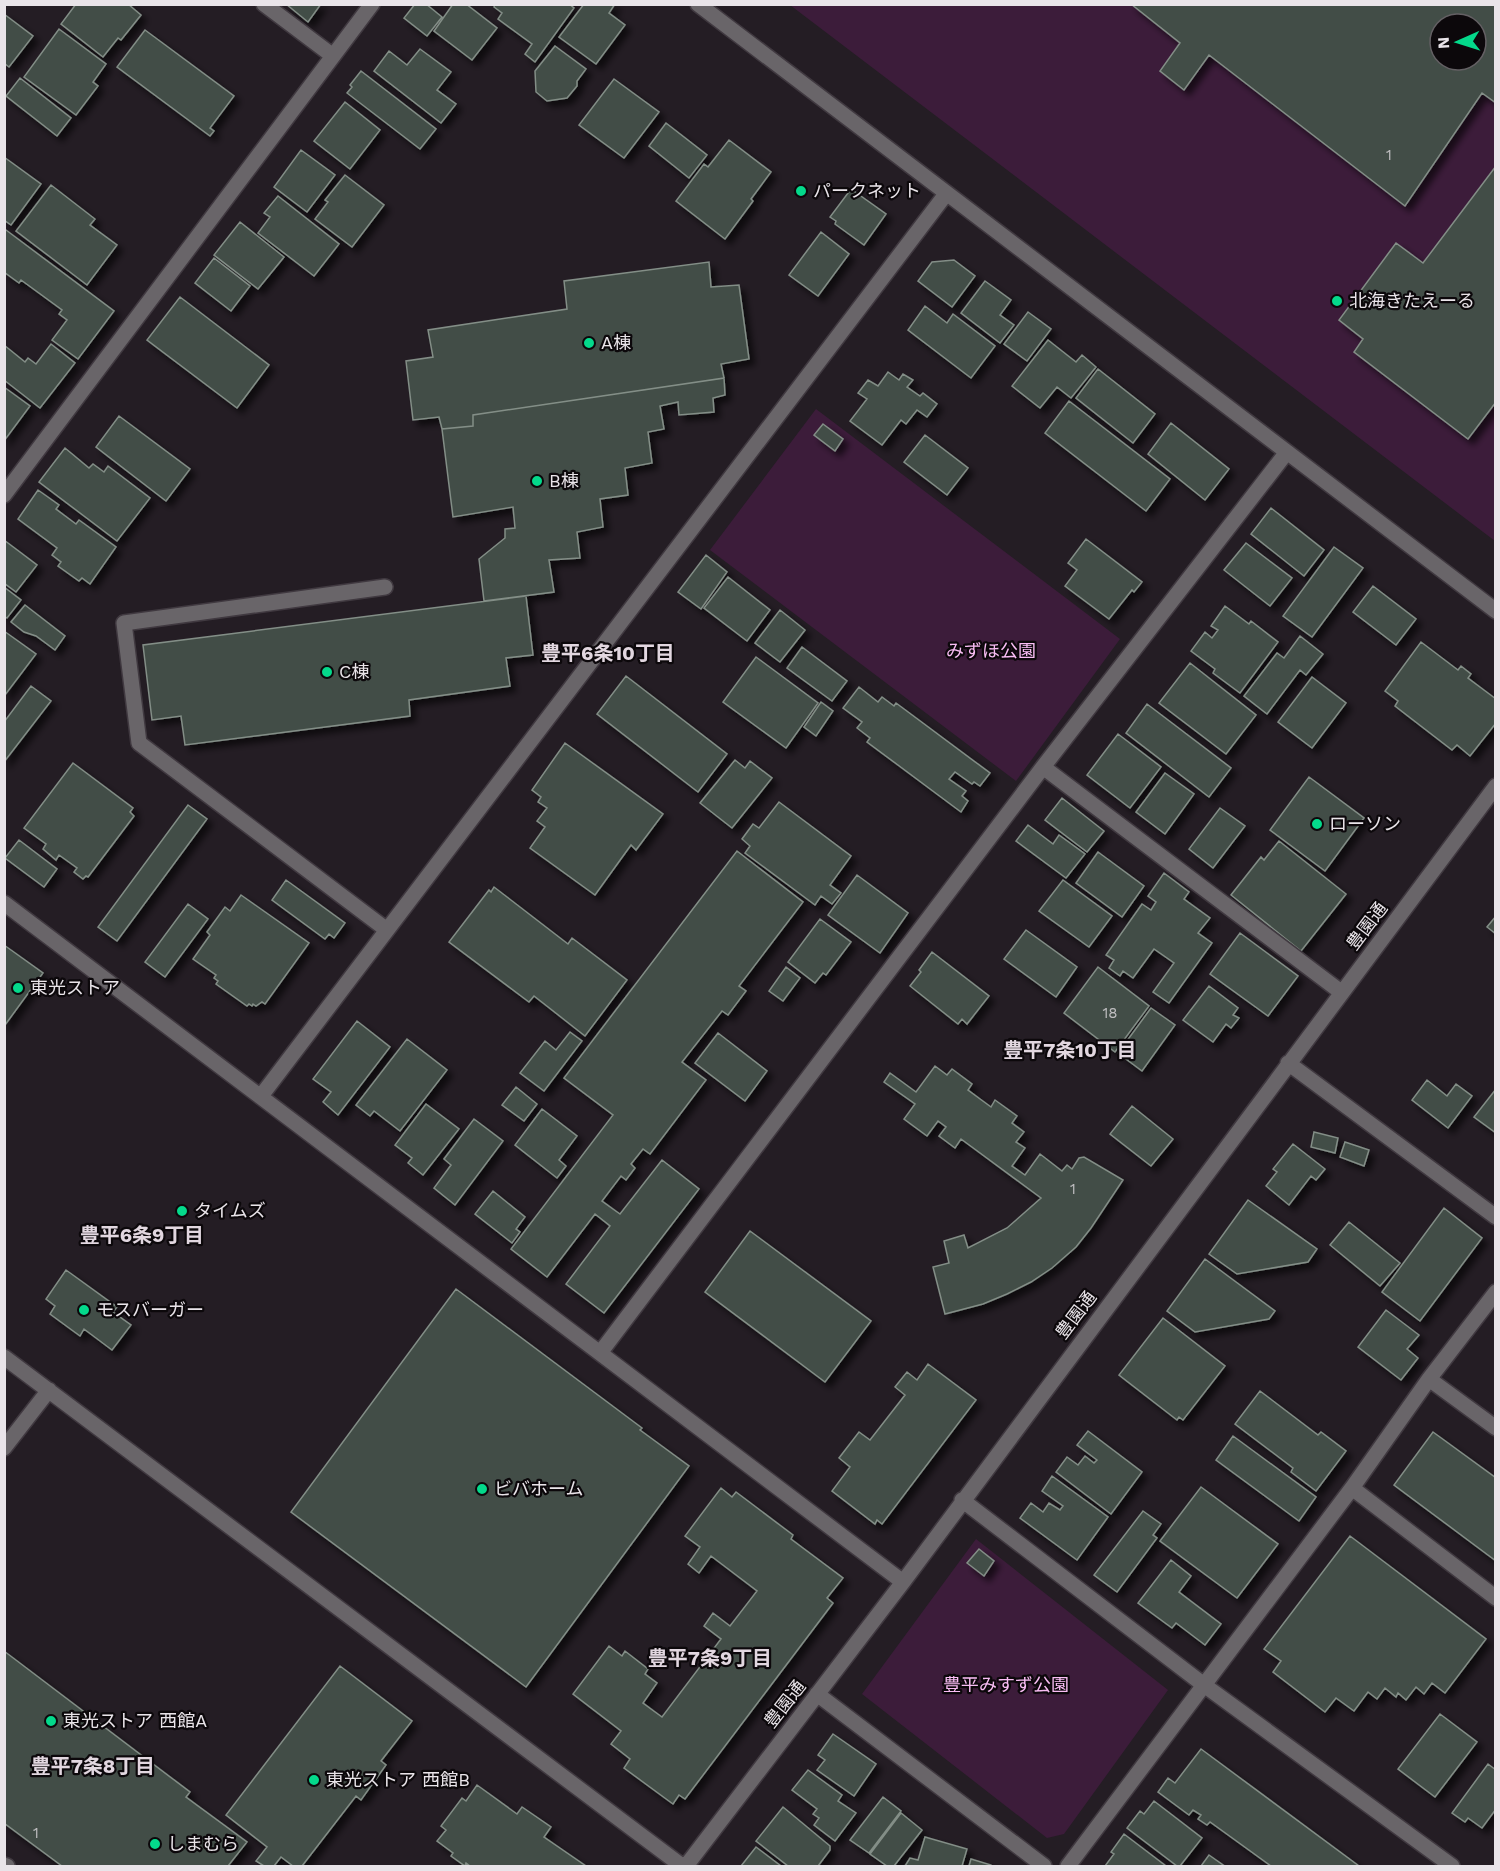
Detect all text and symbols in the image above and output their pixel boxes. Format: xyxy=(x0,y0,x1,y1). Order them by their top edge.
north arrow xyxy=(1428,12,1488,72)
text: N xyxy=(1434,36,1453,49)
house number: 1 xyxy=(1386,146,1392,164)
place label: パークネット xyxy=(813,180,921,201)
marker: パークネット xyxy=(794,184,808,198)
place label: 北海きたえーる xyxy=(1349,290,1475,311)
marker: 北海きたえーる xyxy=(1330,294,1344,308)
place label: A棟 xyxy=(601,332,631,353)
marker: A棟 xyxy=(582,336,596,350)
place label: B棟 xyxy=(549,470,579,491)
marker: B棟 xyxy=(530,474,544,488)
park label: みずほ公園 xyxy=(946,640,1036,661)
district label: 豊平6条10丁目 xyxy=(541,641,675,665)
place label: C棟 xyxy=(339,661,369,682)
marker: C棟 xyxy=(320,665,334,679)
place label: ローソン xyxy=(1329,813,1401,834)
marker: ローソン xyxy=(1310,817,1324,831)
street label: 豊園通 xyxy=(1342,898,1391,954)
place label: 東光ストア xyxy=(30,977,120,998)
marker: 東光ストア xyxy=(11,981,25,995)
house number: 18 xyxy=(1102,1004,1118,1022)
district label: 豊平7条10丁目 xyxy=(1003,1038,1137,1062)
house number: 1 xyxy=(1070,1180,1076,1198)
place label: タイムズ xyxy=(194,1200,266,1221)
marker: タイムズ xyxy=(175,1204,189,1218)
district label: 豊平6条9丁目 xyxy=(80,1223,204,1247)
street label: 豊園通 xyxy=(1051,1287,1100,1343)
place label: モスバーガー xyxy=(96,1299,204,1320)
marker: モスバーガー xyxy=(77,1303,91,1317)
place label: ビバホーム xyxy=(494,1478,583,1499)
marker: ビバホーム xyxy=(475,1482,489,1496)
district label: 豊平7条9丁目 xyxy=(648,1646,772,1670)
park label: 豊平みすず公園 xyxy=(943,1674,1069,1695)
street label: 豊園通 xyxy=(760,1676,810,1731)
place label: 東光ストア 西館A xyxy=(63,1710,207,1731)
marker: 東光ストア 西館A xyxy=(44,1714,58,1728)
district label: 豊平7条8丁目 xyxy=(31,1754,155,1778)
place label: 東光ストア 西館B xyxy=(326,1769,470,1790)
marker: 東光ストア 西館B xyxy=(307,1773,321,1787)
house number: 1 xyxy=(33,1824,39,1842)
place label: しまむら xyxy=(167,1833,239,1854)
marker: しまむら xyxy=(148,1837,162,1851)

